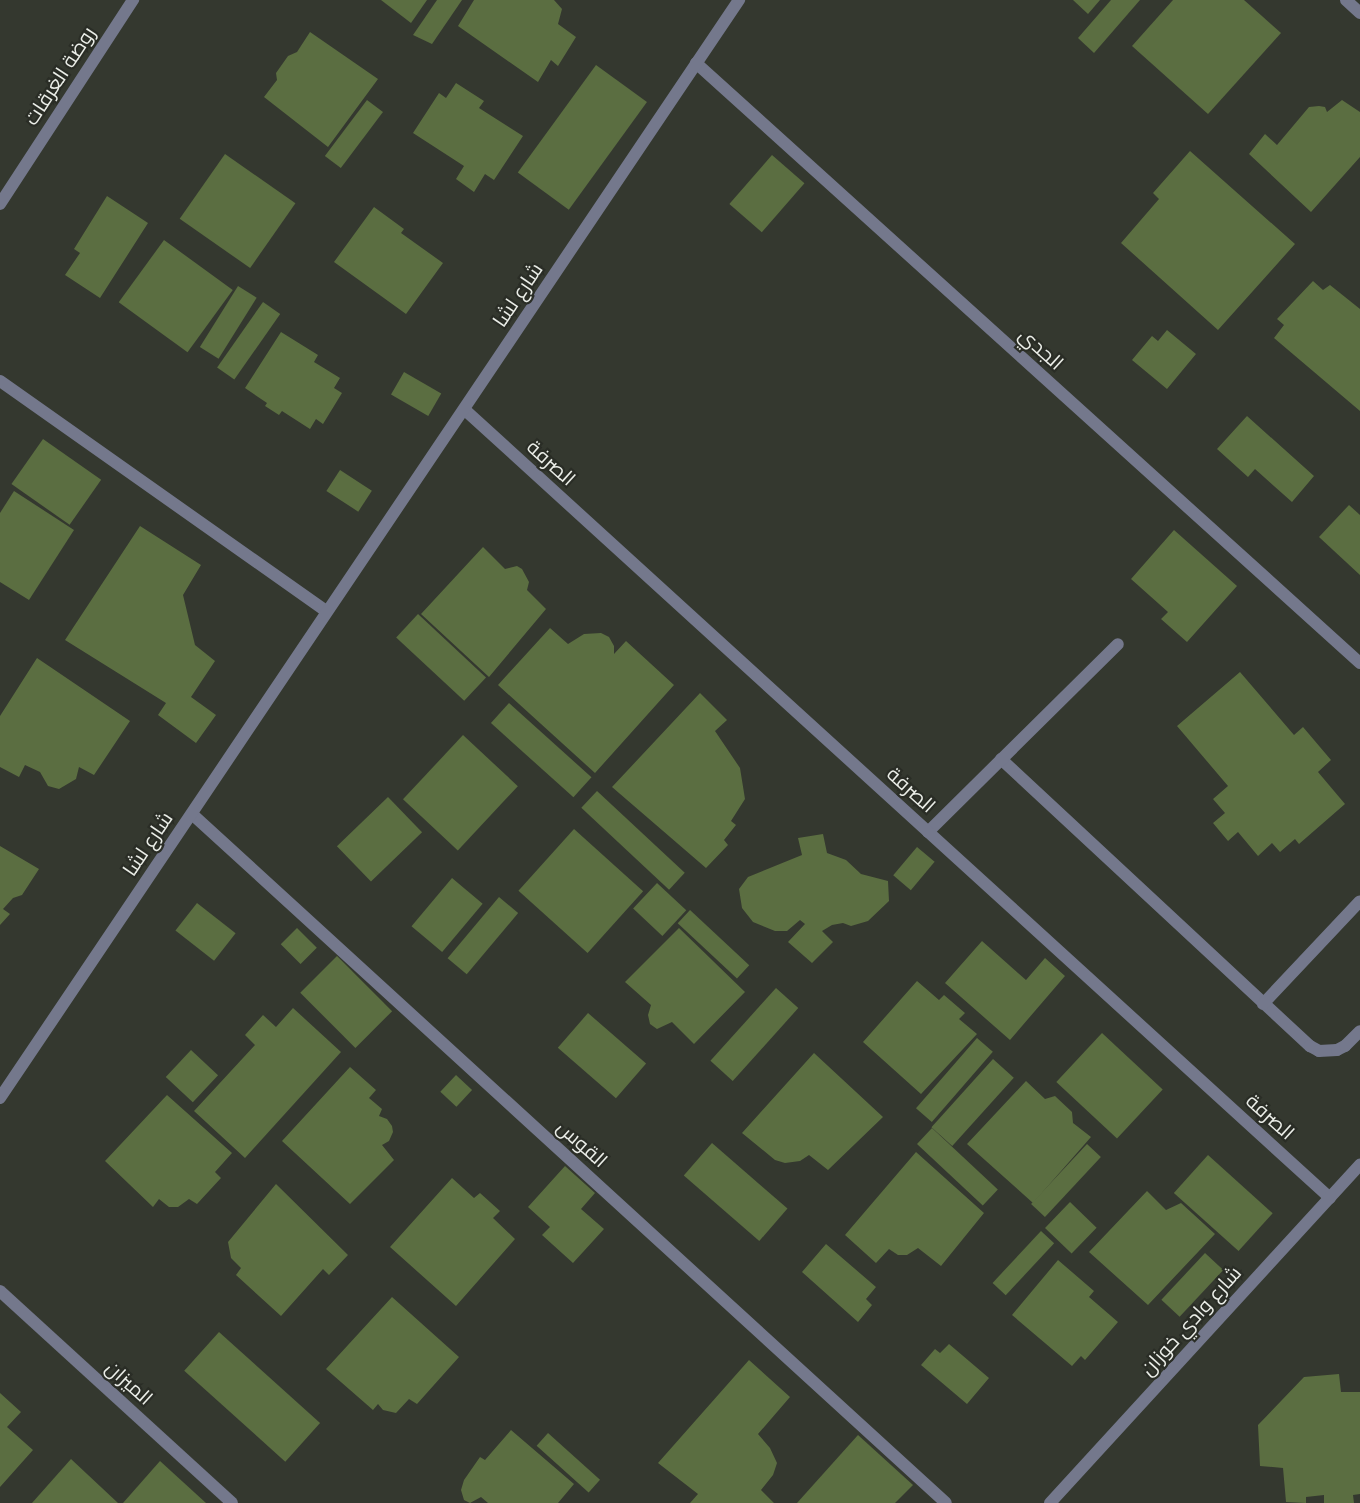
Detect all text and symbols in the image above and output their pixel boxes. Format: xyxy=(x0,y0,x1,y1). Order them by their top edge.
street label: روضة الغرقات xyxy=(19,22,101,130)
street label: شارع لشا xyxy=(488,258,548,332)
street label: الجدي xyxy=(1014,323,1068,375)
street label: الصرفة xyxy=(522,435,580,491)
street label: الصرفة xyxy=(882,762,940,818)
street label: شارع لشا xyxy=(118,807,178,881)
street label: الصرفة xyxy=(1241,1089,1299,1145)
street label: القوس xyxy=(552,1115,612,1173)
street label: شارع وادي خوزان xyxy=(1136,1261,1246,1381)
street label: الميزان xyxy=(101,1356,157,1410)

